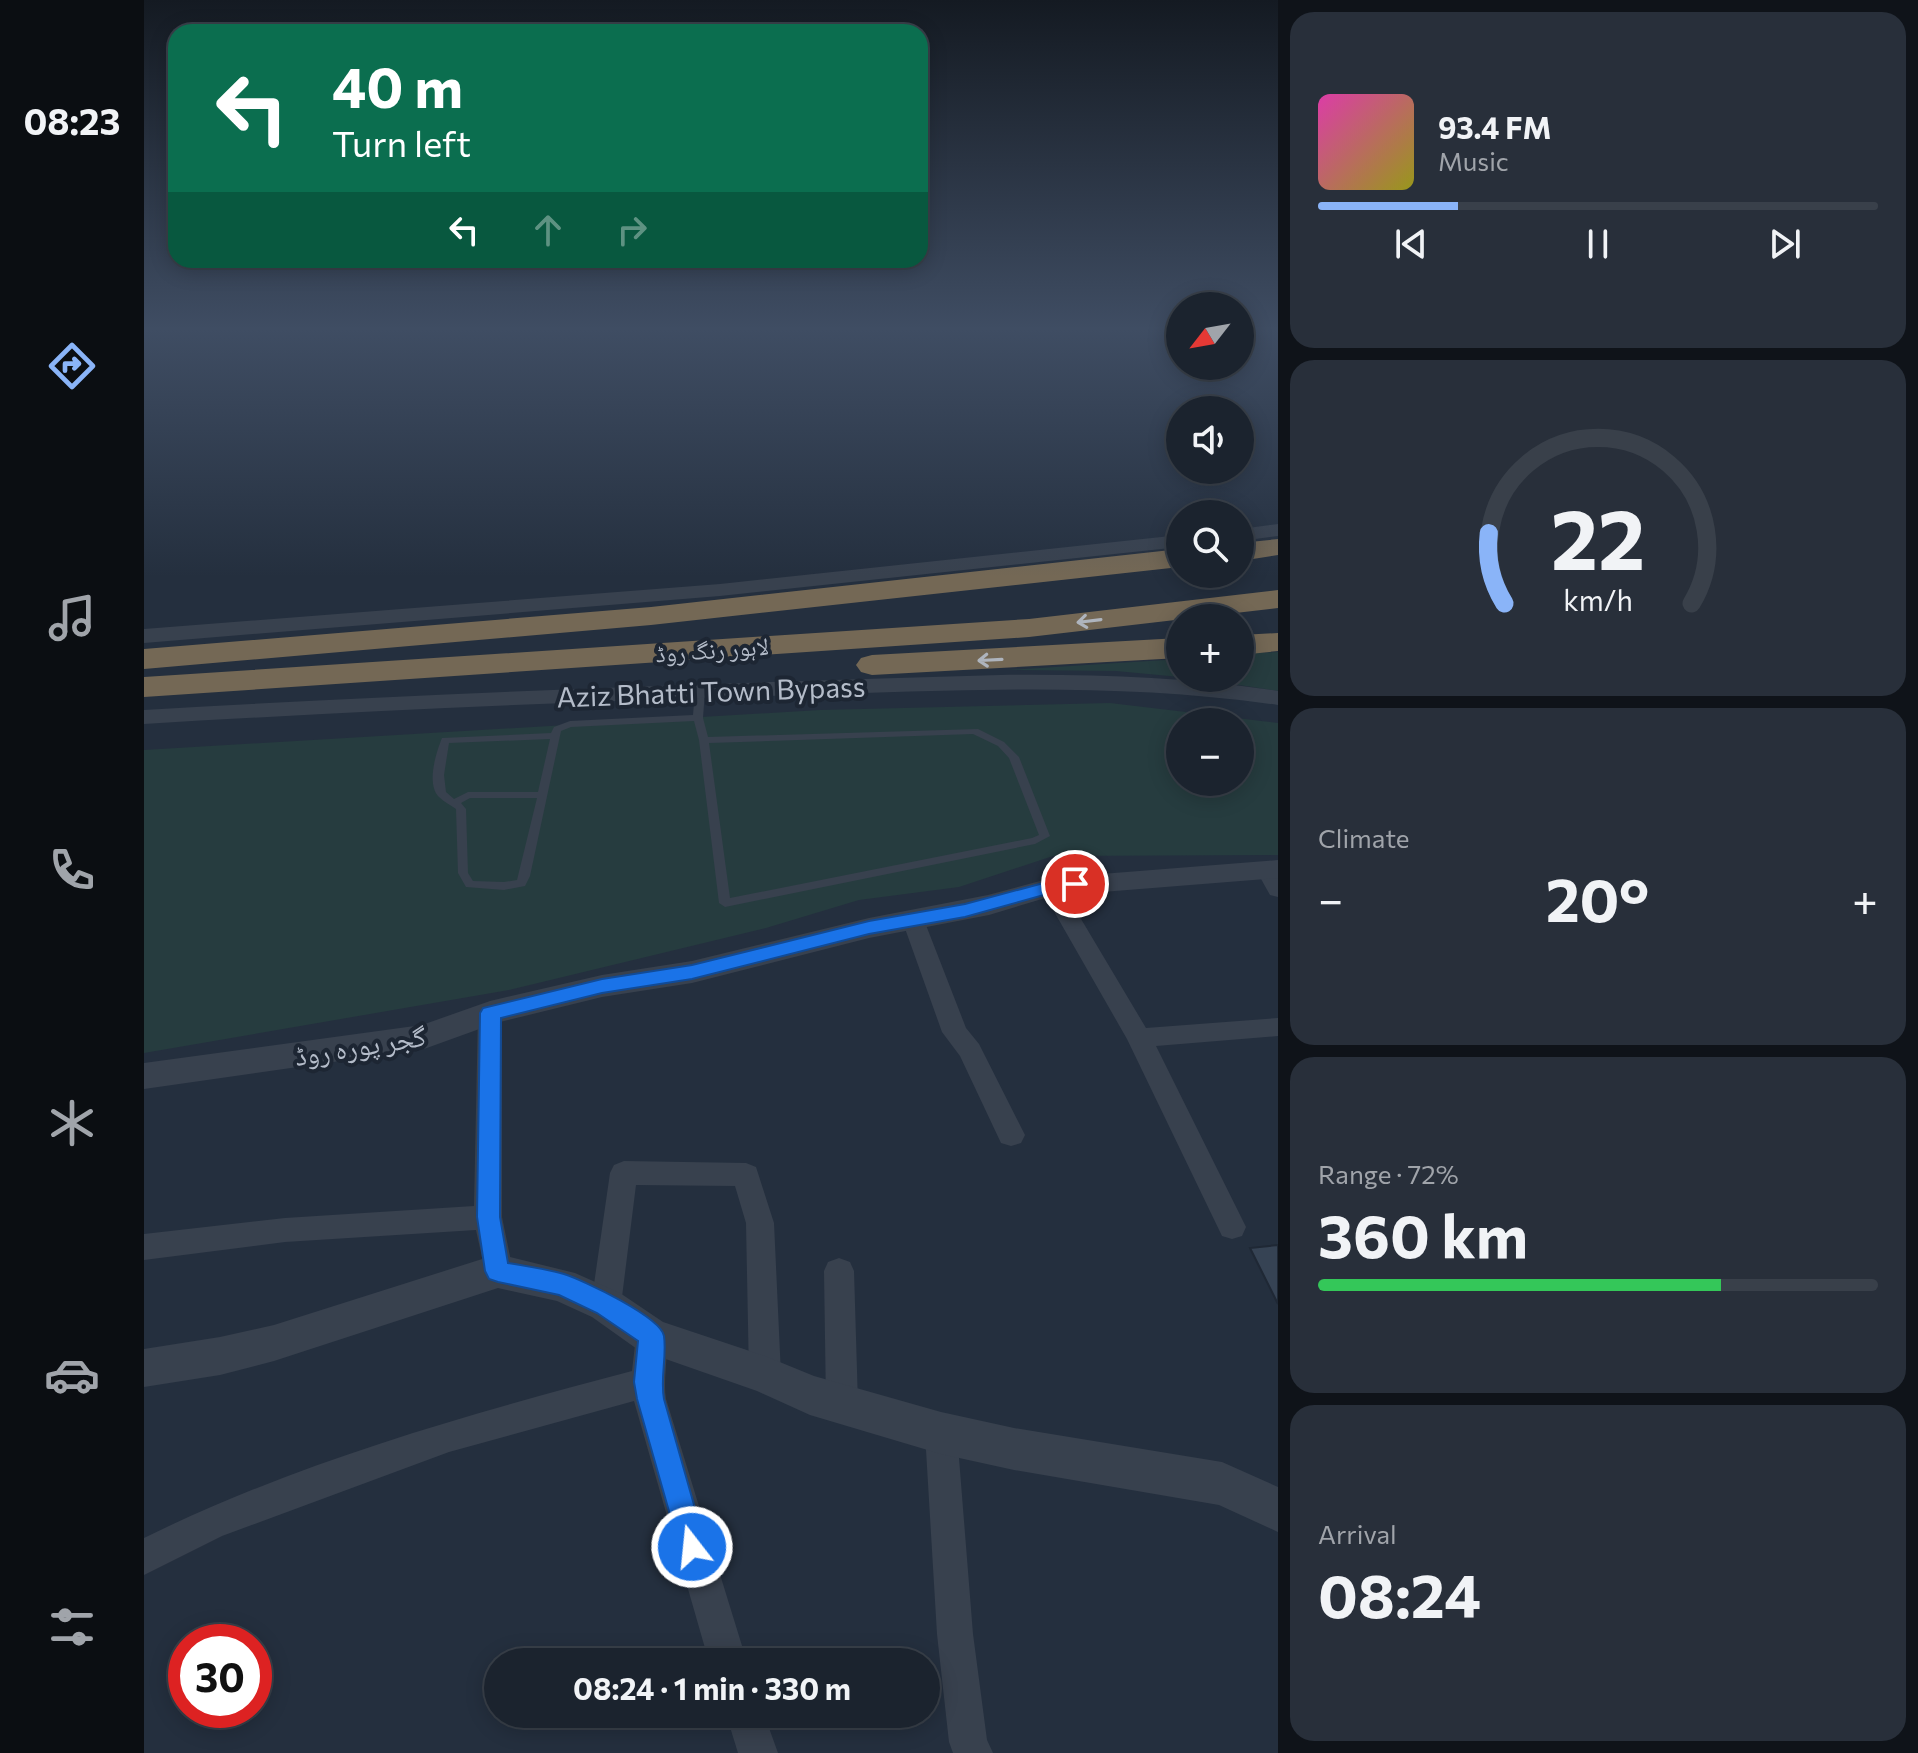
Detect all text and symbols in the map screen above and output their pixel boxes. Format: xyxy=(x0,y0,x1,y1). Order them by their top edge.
text: 40 m xyxy=(332,51,463,120)
icon: left xyxy=(200,56,304,160)
text: 08:23 xyxy=(23,98,121,142)
text: 93.4 FM xyxy=(1438,108,1551,145)
text: Turn left xyxy=(332,120,471,164)
text: Music xyxy=(1438,145,1509,176)
icon: left xyxy=(442,208,486,252)
icon: ahead xyxy=(526,208,570,252)
icon: right xyxy=(610,208,654,252)
icon: previous xyxy=(1389,222,1433,266)
icon: pause xyxy=(1576,222,1620,266)
icon: next xyxy=(1763,222,1807,266)
north arrow xyxy=(1166,292,1254,380)
map controls xyxy=(1166,292,1254,796)
icon: directions xyxy=(44,338,100,394)
button: sound xyxy=(1166,396,1254,484)
text: 22 xyxy=(1551,485,1645,587)
button: search xyxy=(1166,500,1254,588)
text: km/h xyxy=(1563,582,1633,617)
icon: music xyxy=(44,590,100,646)
button: + xyxy=(1166,604,1254,692)
one-way arrow xyxy=(1077,614,1102,629)
street label: لاہور رنگ روڈ xyxy=(654,631,770,667)
one-way arrow xyxy=(977,653,1004,668)
street label: Aziz Bhatti Town Bypass xyxy=(556,669,866,713)
button: − xyxy=(1166,708,1254,796)
text: Climate xyxy=(1318,822,1410,853)
icon: phone xyxy=(44,842,100,898)
pin xyxy=(1041,850,1109,918)
text: 20° xyxy=(1546,861,1649,934)
icon: arrive xyxy=(1053,862,1097,906)
text: − xyxy=(1318,871,1343,925)
text: + xyxy=(1852,871,1878,925)
street label: گجر پورہ روڈ xyxy=(292,1018,429,1073)
icon: climate xyxy=(44,1095,100,1151)
text: Range · 72% xyxy=(1318,1158,1459,1189)
text: 360 km xyxy=(1318,1197,1528,1270)
icon: car xyxy=(44,1347,100,1403)
position arrow xyxy=(650,1505,734,1589)
text: Arrival xyxy=(1318,1518,1397,1549)
text: 08:24 xyxy=(1318,1557,1481,1630)
icon: filters xyxy=(44,1599,100,1655)
speed limit sign: 30 xyxy=(168,1624,272,1728)
text: 08:24 · 1 min · 330 m xyxy=(573,1669,851,1706)

